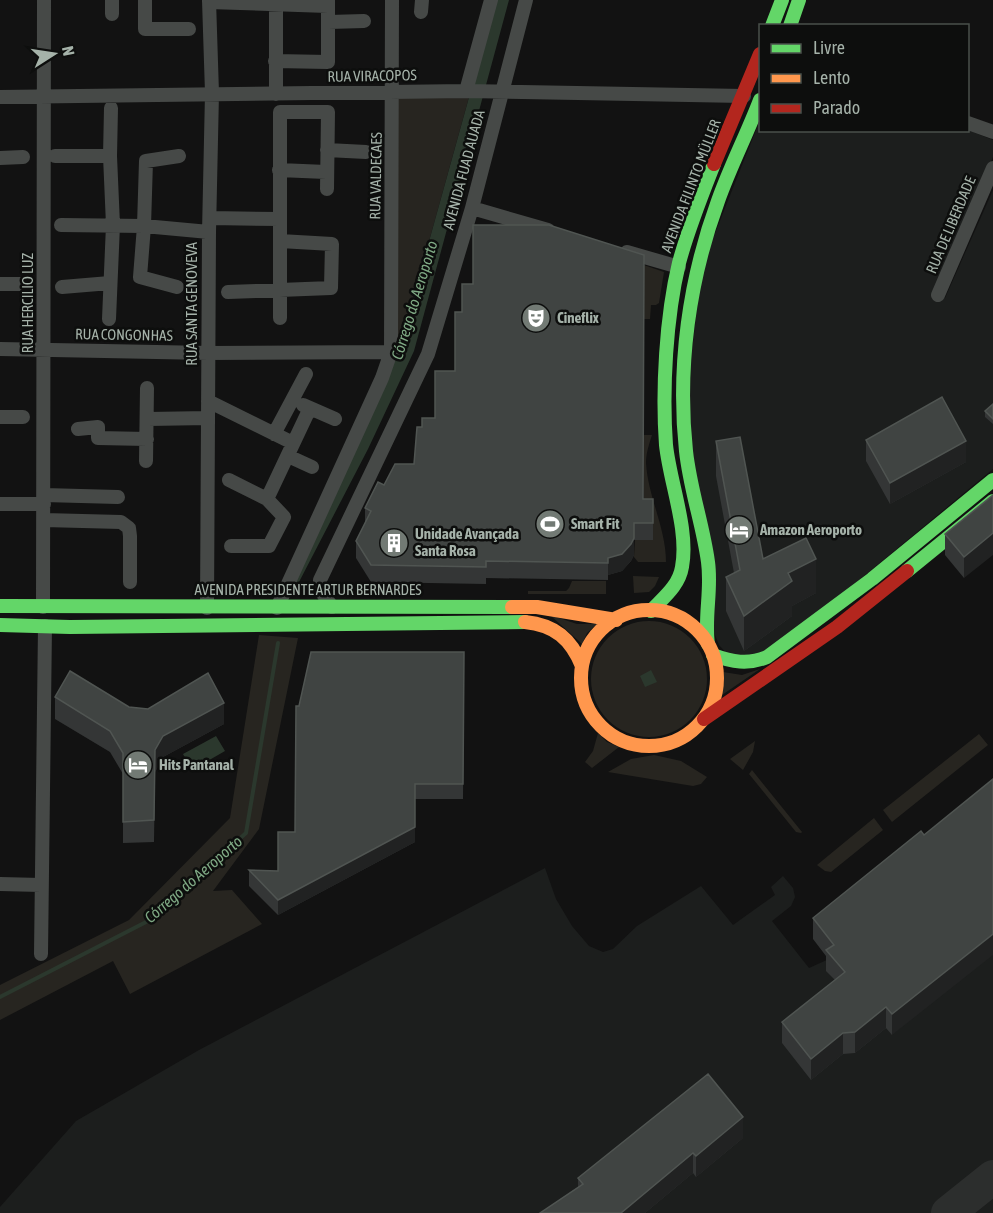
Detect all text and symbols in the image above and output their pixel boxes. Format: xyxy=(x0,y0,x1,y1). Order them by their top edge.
north arrow xyxy=(24,24,84,84)
legend xyxy=(759,24,969,132)
text: Livre xyxy=(813,37,845,58)
text: N xyxy=(59,44,78,57)
street label: RUA VIRACOPOS xyxy=(327,66,417,85)
text: Lento xyxy=(813,67,850,88)
text: Parado xyxy=(813,97,860,118)
street label: AVENIDA FUAD AUADA xyxy=(439,108,488,232)
street label: AVENIDA FILINTO MÜLLER xyxy=(657,116,724,255)
street label: RUA VALDECAES xyxy=(366,132,385,220)
street label: RUA DE LIBERDADE xyxy=(922,173,979,276)
water label: Córrego do Aeroporto xyxy=(387,238,442,362)
street label: RUA SANTA GENOVEVA xyxy=(183,242,200,366)
street label: RUA HERCILIO LUZ xyxy=(19,252,36,353)
theatre icon: Cineflix xyxy=(520,302,552,334)
place label: Cineflix xyxy=(557,309,599,326)
street label: RUA CONGONHAS xyxy=(75,325,173,344)
sports icon: Smart Fit xyxy=(534,508,566,540)
hotel icon: Amazon Aeroporto xyxy=(723,514,755,546)
place label: Smart Fit xyxy=(571,515,620,532)
place label: Amazon Aeroporto xyxy=(759,521,862,538)
place label: Unidade Avançada Santa Rosa xyxy=(415,525,519,559)
building icon: Unidade Avançada Santa Rosa xyxy=(378,527,410,559)
street label: AVENIDA PRESIDENTE ARTUR BERNARDES xyxy=(195,581,421,598)
hotel icon: Hits Pantanal xyxy=(122,749,154,781)
place label: Hits Pantanal xyxy=(159,756,235,773)
water label: Córrego do Aeroporto xyxy=(141,832,246,927)

